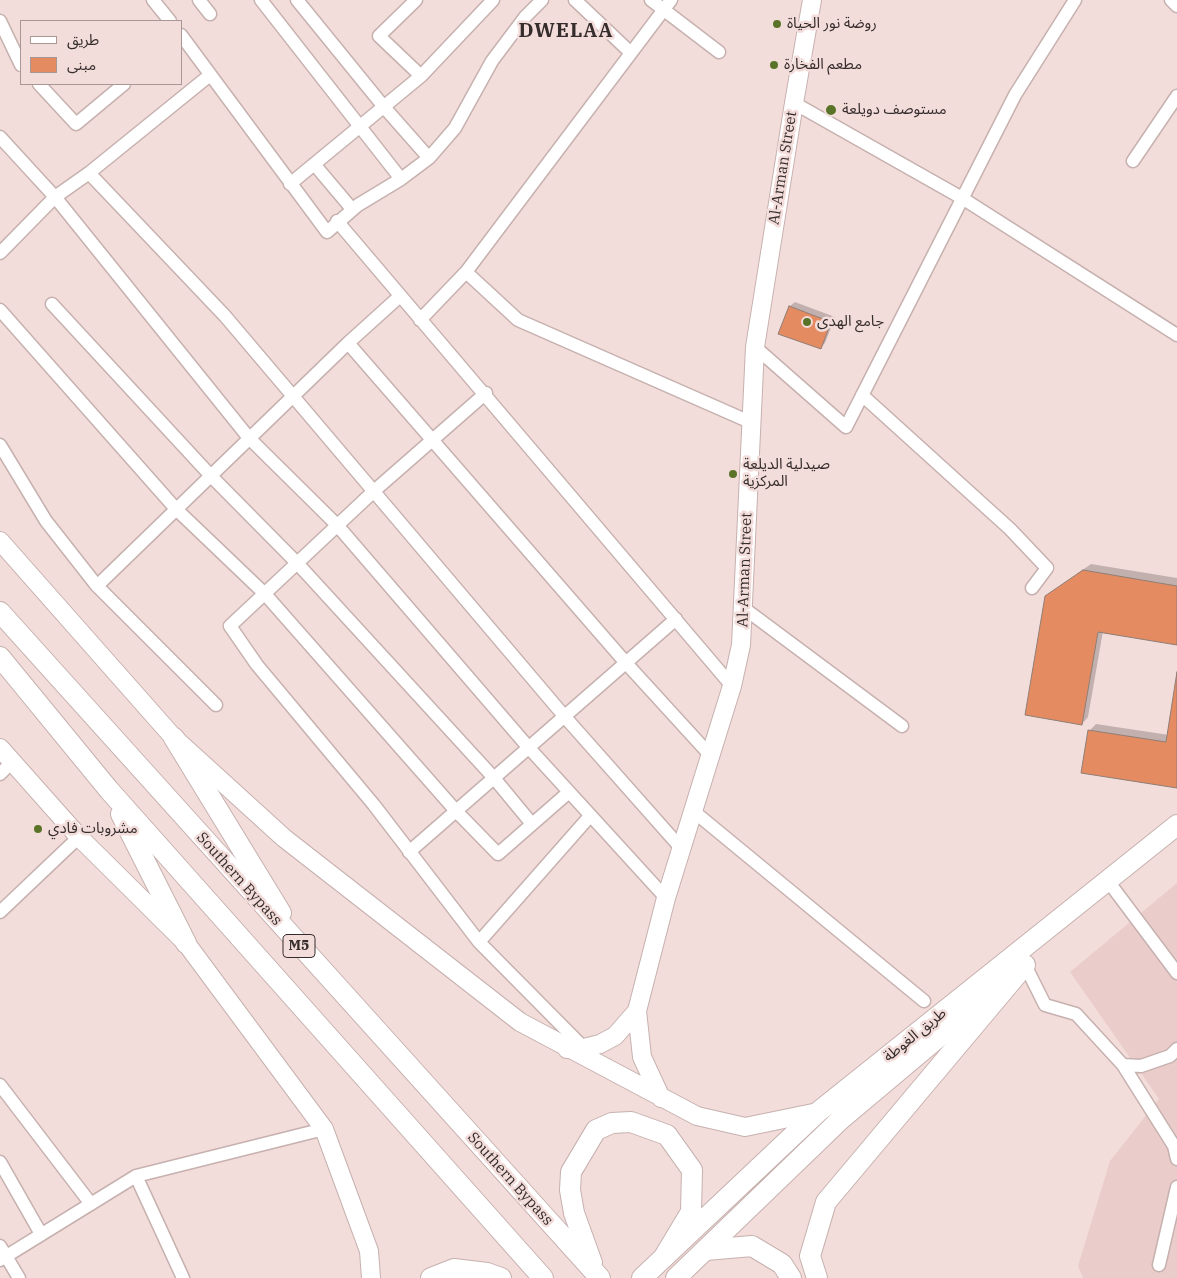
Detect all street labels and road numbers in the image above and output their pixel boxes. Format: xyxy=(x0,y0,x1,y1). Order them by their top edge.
street label: Al-Arman Street xyxy=(765,110,801,226)
street label: Al-Arman Street xyxy=(734,512,756,628)
street label: Southern Bypass xyxy=(192,829,286,929)
road number: M5 xyxy=(283,934,315,958)
street label: طريق الغوطة xyxy=(880,1004,950,1066)
street label: Southern Bypass xyxy=(463,1129,557,1229)

